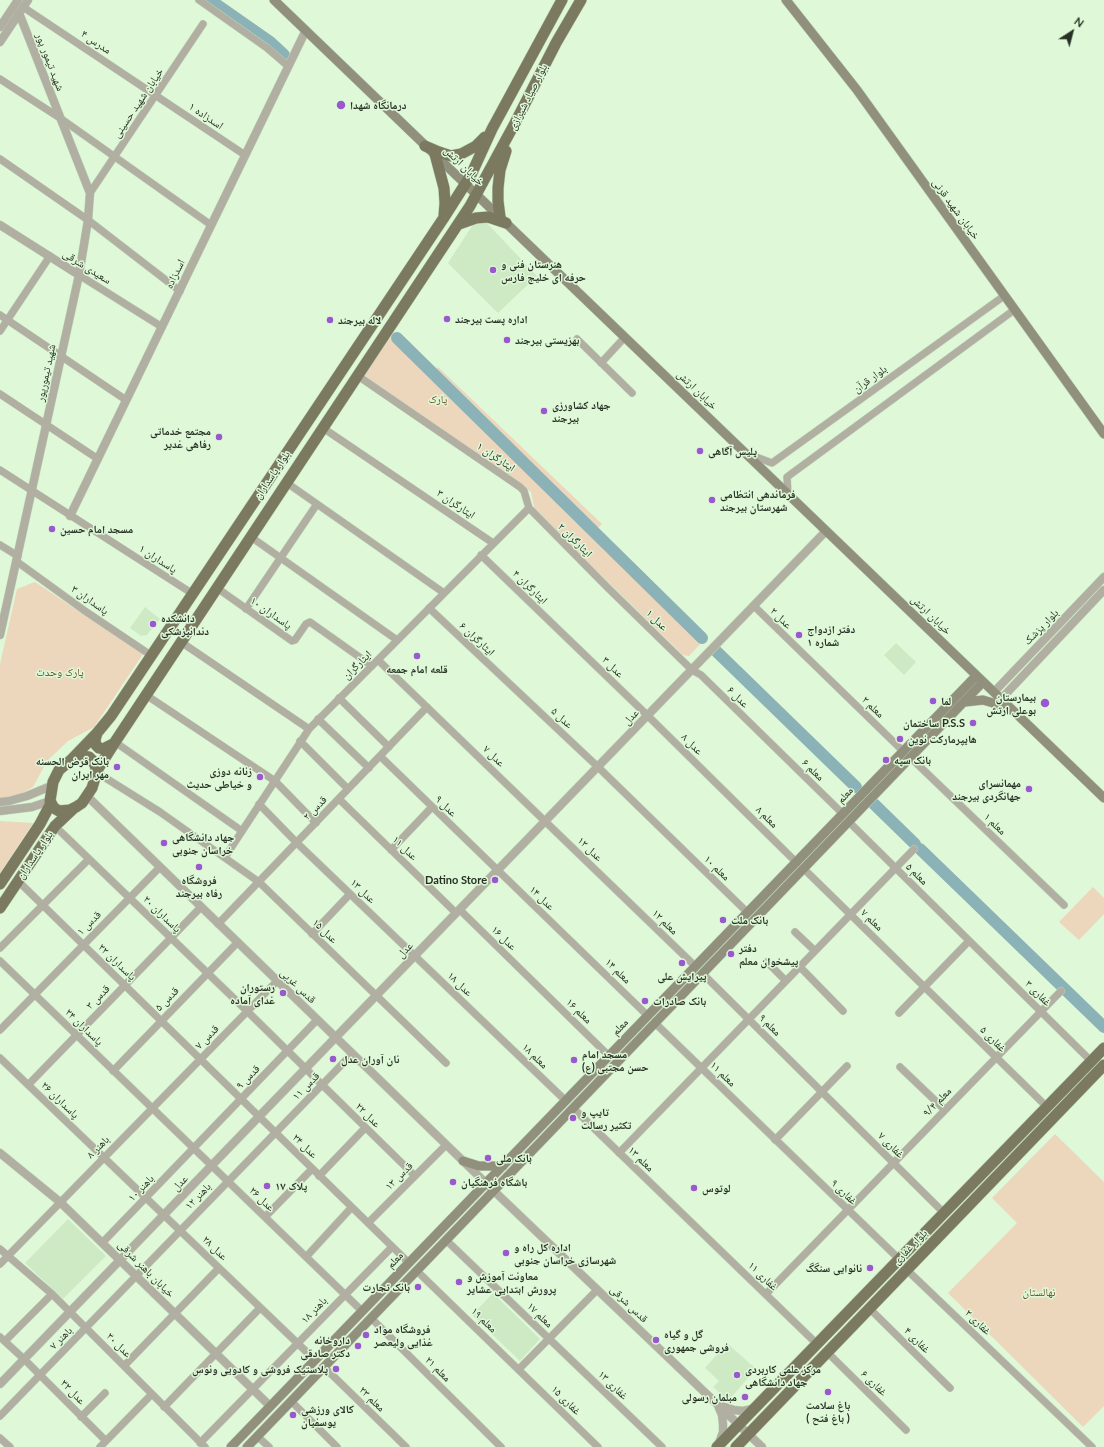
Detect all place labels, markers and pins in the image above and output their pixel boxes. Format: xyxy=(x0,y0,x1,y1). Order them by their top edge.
place label: درمانگاه شهدا xyxy=(350,98,407,112)
marker: درمانگاه شهدا xyxy=(335,99,347,111)
place label: هنرستان فنی و حرفه ای خلیج فارس xyxy=(501,257,586,283)
marker: هنرستان فنی و حرفه ای خلیج فارس xyxy=(488,265,498,275)
place label: اداره پست بیرجند xyxy=(455,312,528,326)
place label: لاله بیرجند xyxy=(338,313,381,327)
marker: اداره پست بیرجند xyxy=(442,314,452,324)
marker: لاله بیرجند xyxy=(325,315,335,325)
place label: بهزیستی بیرجند xyxy=(515,333,579,347)
marker: بهزیستی بیرجند xyxy=(502,335,512,345)
place label: جهاد کشاورزی بیرجند xyxy=(552,398,611,424)
marker: جهاد کشاورزی بیرجند xyxy=(539,406,549,416)
place label: مجتمع خدماتی رفاهی غدیر xyxy=(150,424,211,450)
marker: مجتمع خدماتی رفاهی غدیر xyxy=(214,432,224,442)
place label: پلیس آگاهی xyxy=(708,444,757,458)
marker: پلیس آگاهی xyxy=(695,446,705,456)
place label: فرماندهی انتظامی شهرستان بیرجند xyxy=(720,487,796,513)
marker: فرماندهی انتظامی شهرستان بیرجند xyxy=(707,495,717,505)
place label: مسجد امام حسین xyxy=(60,522,133,536)
marker: مسجد امام حسین xyxy=(47,524,57,534)
place label: دانشکده دندانپزشکی xyxy=(161,611,209,637)
marker: دانشکده دندانپزشکی xyxy=(148,619,158,629)
place label: دفتر ازدواج شماره ۱ xyxy=(807,622,855,648)
marker: دفتر ازدواج شماره ۱ xyxy=(794,630,804,640)
marker: قلعه امام جمعه xyxy=(412,651,422,661)
place label: قلعه امام جمعه xyxy=(386,662,448,676)
place label: بیمارستان بوعلی ارتش xyxy=(986,690,1036,716)
place label: لما xyxy=(941,694,951,708)
marker: لما xyxy=(928,696,938,706)
marker: بیمارستان بوعلی ارتش xyxy=(1039,697,1051,709)
place label: ساختمان P.S.S xyxy=(903,716,965,730)
marker: ساختمان P.S.S xyxy=(968,718,978,728)
place label: هایپرمارکت نوین xyxy=(908,732,977,746)
marker: هایپرمارکت نوین xyxy=(895,734,905,744)
place label: بانک سپه xyxy=(894,753,931,767)
place label: بانک قرض الحسنه مهر ایران xyxy=(36,754,109,780)
marker: بانک سپه xyxy=(881,755,891,765)
marker: بانک قرض الحسنه مهر ایران xyxy=(112,762,122,772)
place label: زنانه دوزی و خیاطی حدیث xyxy=(186,764,252,790)
marker: زنانه دوزی و خیاطی حدیث xyxy=(255,772,265,782)
place label: مهمانسرای جهانگردی بیرجند xyxy=(952,776,1021,802)
marker: مهمانسرای جهانگردی بیرجند xyxy=(1024,784,1034,794)
place label: جهاد دانشگاهی خراسان جنوبی xyxy=(172,830,234,856)
marker: جهاد دانشگاهی خراسان جنوبی xyxy=(159,838,169,848)
marker: فروشگاه رفاه بیرجند xyxy=(194,862,204,872)
place label: فروشگاه رفاه بیرجند xyxy=(176,873,222,899)
place label: Datino Store xyxy=(425,873,487,887)
marker: Datino Store xyxy=(490,875,500,885)
place label: بانک ملت xyxy=(731,913,768,927)
marker: بانک ملت xyxy=(718,915,728,925)
place label: دفتر پیشخوان معلم xyxy=(739,941,798,967)
marker: دفتر پیشخوان معلم xyxy=(726,949,736,959)
marker: پیرایش علی xyxy=(677,958,687,968)
place label: پیرایش علی xyxy=(657,969,707,983)
place label: رستوران غدای آماده xyxy=(230,980,275,1006)
marker: رستوران غدای آماده xyxy=(278,988,288,998)
place label: بانک صادرات xyxy=(653,994,706,1008)
marker: بانک صادرات xyxy=(640,996,650,1006)
place label: مسجد امام حسن مجتبی (ع) xyxy=(582,1047,649,1073)
place label: نان آوران عدل xyxy=(341,1052,399,1066)
marker: نان آوران عدل xyxy=(328,1054,338,1064)
marker: مسجد امام حسن مجتبی (ع) xyxy=(569,1055,579,1065)
place label: تایپ و تکثیر رسالت xyxy=(581,1105,631,1131)
marker: تایپ و تکثیر رسالت xyxy=(568,1113,578,1123)
place label: بانک ملی xyxy=(496,1151,532,1165)
marker: بانک ملی xyxy=(483,1153,493,1163)
place label: باشگاه فرهنگیان xyxy=(461,1175,527,1189)
marker: باشگاه فرهنگیان xyxy=(448,1177,458,1187)
place label: پلاک ۱۷ xyxy=(275,1179,307,1193)
marker: پلاک ۱۷ xyxy=(262,1181,272,1191)
place label: لوتوس xyxy=(702,1181,731,1195)
marker: لوتوس xyxy=(689,1183,699,1193)
place label: اداره کل راه و شهرسازی خراسان جنوبی xyxy=(514,1240,616,1266)
marker: اداره کل راه و شهرسازی خراسان جنوبی xyxy=(501,1248,511,1258)
place label: نانوایی سنگگ xyxy=(806,1261,862,1275)
marker: نانوایی سنگگ xyxy=(865,1263,875,1273)
place label: معاونت آموزش و پرورش ابتدایی عشایر xyxy=(467,1269,556,1295)
marker: معاونت آموزش و پرورش ابتدایی عشایر xyxy=(454,1277,464,1287)
place label: بانک تجارت xyxy=(362,1280,410,1294)
marker: بانک تجارت xyxy=(413,1282,423,1292)
place label: فروشگاه مواد غذایی ولیعصر xyxy=(374,1322,433,1348)
place label: گل و گیاه فروشی جمهوری xyxy=(664,1327,729,1353)
marker: فروشگاه مواد غذایی ولیعصر xyxy=(361,1330,371,1340)
place label: داروخانه دکتر صادقی xyxy=(300,1333,350,1359)
marker: گل و گیاه فروشی جمهوری xyxy=(651,1335,661,1345)
marker: داروخانه دکتر صادقی xyxy=(353,1341,363,1351)
place label: پلاستیک فروشی و کادویی ونوس xyxy=(192,1362,328,1376)
place label: مرکز علمی کاربردی جهاد دانشگاهی xyxy=(745,1362,821,1388)
marker: پلاستیک فروشی و کادویی ونوس xyxy=(331,1364,341,1374)
marker: مرکز علمی کاربردی جهاد دانشگاهی xyxy=(732,1370,742,1380)
marker: باغ سلامت ( باغ فتح ) xyxy=(823,1387,833,1397)
place label: مبلمان رسولی xyxy=(682,1390,737,1404)
marker: مبلمان رسولی xyxy=(740,1392,750,1402)
place label: باغ سلامت ( باغ فتح ) xyxy=(806,1398,850,1424)
place label: کالای ورزشی یوسفیان xyxy=(301,1402,354,1428)
marker: کالای ورزشی یوسفیان xyxy=(288,1410,298,1420)

